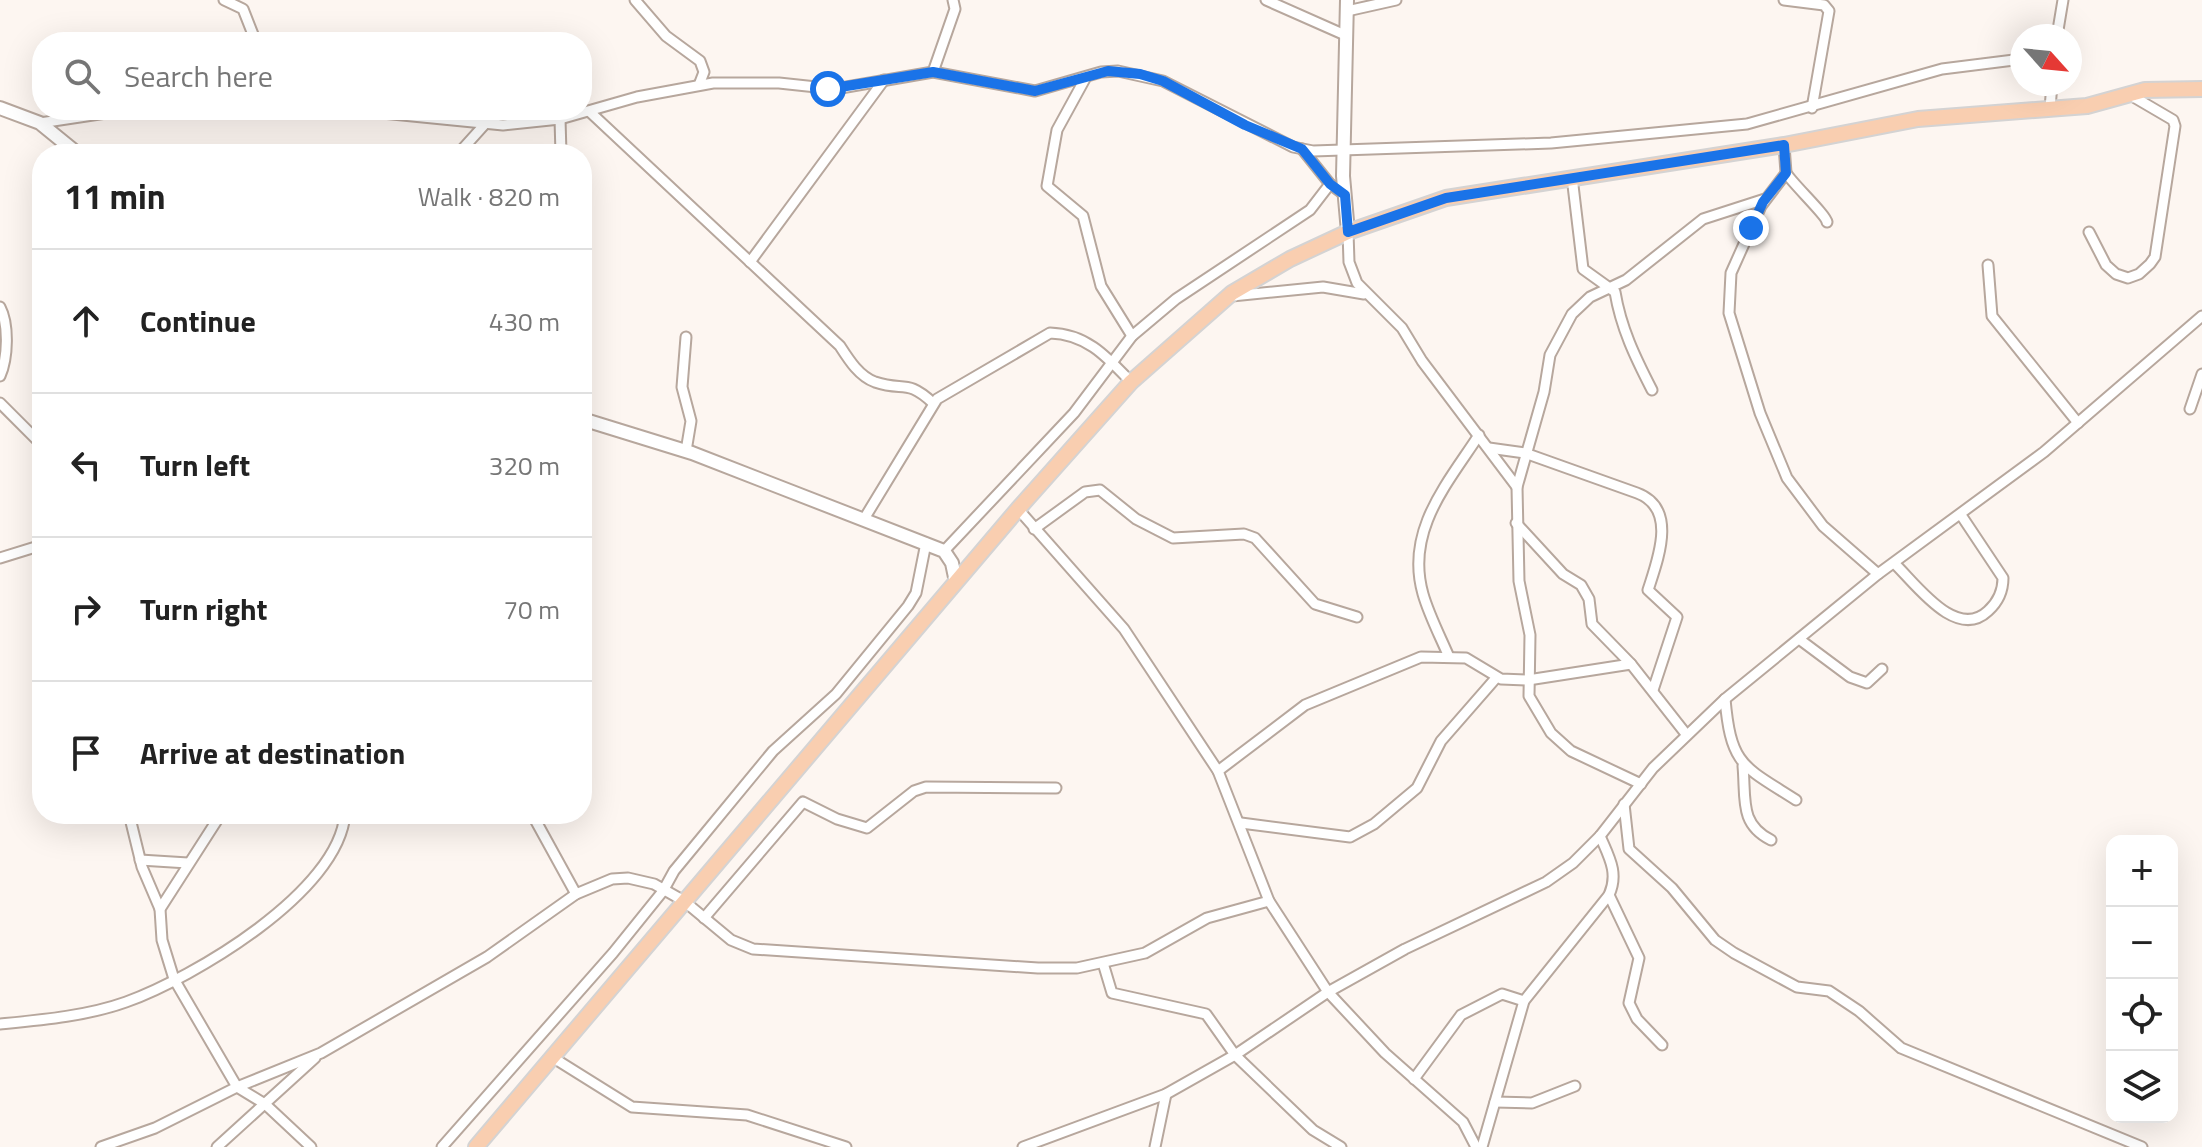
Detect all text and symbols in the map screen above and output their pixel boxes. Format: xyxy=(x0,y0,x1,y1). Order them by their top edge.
north arrow xyxy=(2010,24,2082,96)
search box xyxy=(32,32,592,120)
text: Search here xyxy=(124,53,273,99)
icon: search xyxy=(60,54,104,98)
route start xyxy=(810,71,846,107)
text: 11 min xyxy=(64,170,166,222)
text: Walk · 820 m xyxy=(418,177,560,216)
route end xyxy=(1733,210,1769,246)
text: Continue xyxy=(140,298,256,344)
icon: ahead xyxy=(64,299,108,343)
text: 430 m xyxy=(489,302,560,341)
text: Turn left xyxy=(140,442,250,488)
icon: left xyxy=(64,443,108,487)
text: 320 m xyxy=(489,446,560,485)
text: Turn right xyxy=(140,586,268,632)
icon: right xyxy=(64,587,108,631)
text: 70 m xyxy=(503,590,560,629)
text: Arrive at destination xyxy=(140,730,405,776)
icon: arrive xyxy=(64,731,108,775)
map controls xyxy=(2106,835,2178,1123)
button: + xyxy=(2106,835,2178,907)
button: − xyxy=(2106,907,2178,979)
button: locate xyxy=(2106,979,2178,1051)
button: layers xyxy=(2106,1051,2178,1123)

